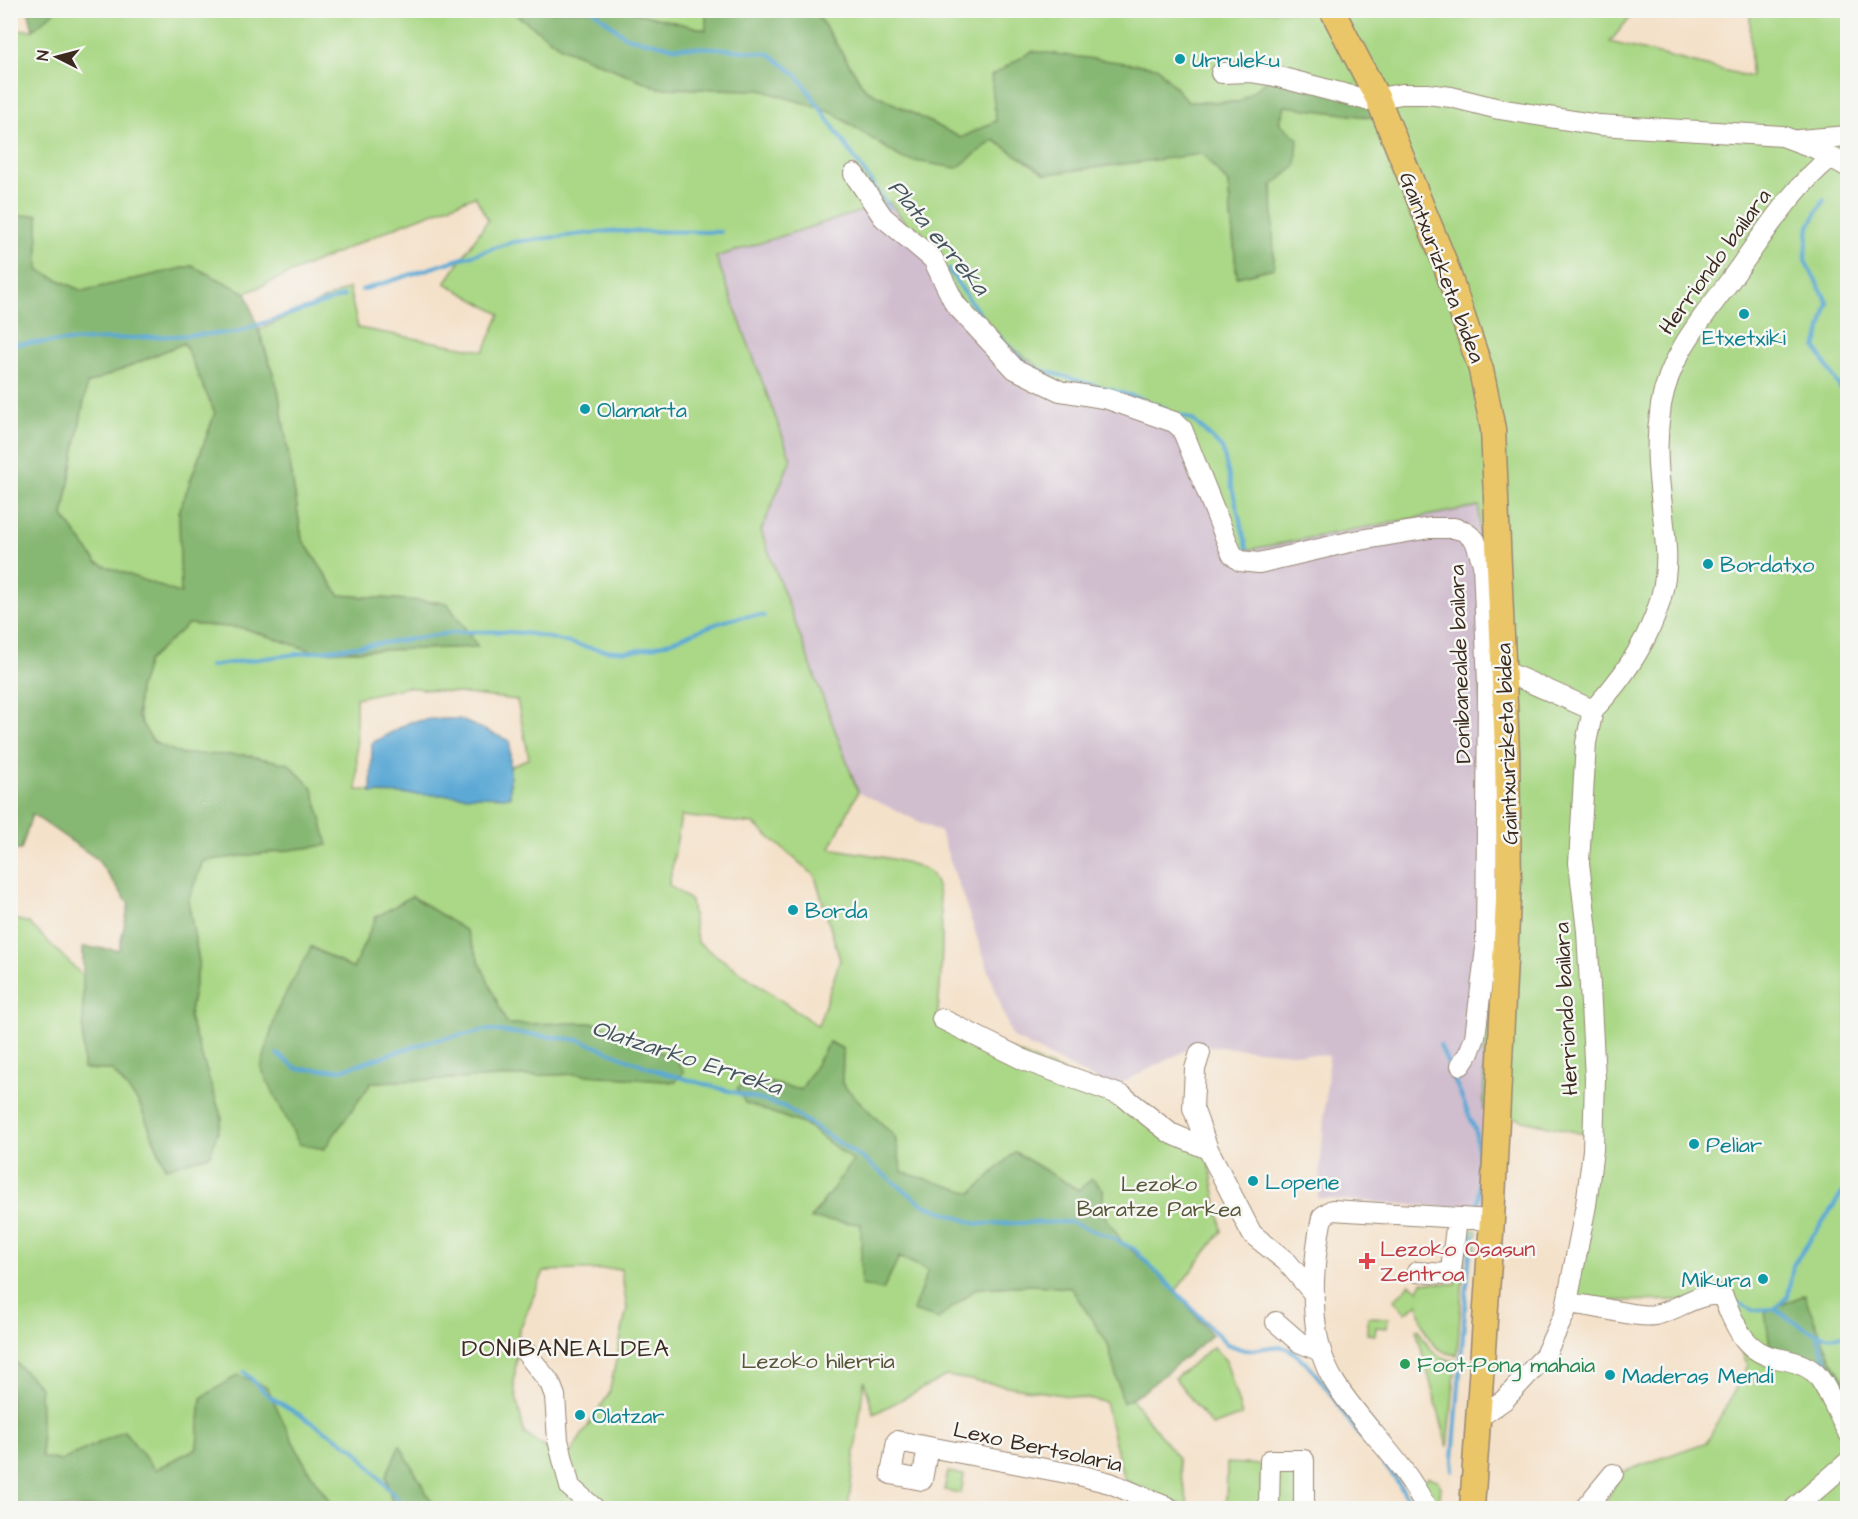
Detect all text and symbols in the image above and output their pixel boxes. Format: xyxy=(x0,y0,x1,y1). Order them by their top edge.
north arrow xyxy=(27,27,87,87)
place label: Urruleku xyxy=(1192,45,1280,76)
text: N xyxy=(32,49,55,62)
marker: Urruleku xyxy=(1173,52,1187,66)
street label: Gaintxurizketa bidea xyxy=(1391,168,1492,367)
water label: Plata erreka xyxy=(880,172,998,304)
street label: Herriondo bailara xyxy=(1652,183,1779,341)
marker: Etxetxiki xyxy=(1737,307,1751,321)
place label: Etxetxiki xyxy=(1702,323,1786,354)
place label: Olamarta xyxy=(597,395,687,426)
marker: Olamarta xyxy=(578,402,592,416)
place label: Bordatxo xyxy=(1720,550,1815,581)
marker: Bordatxo xyxy=(1701,557,1715,571)
street label: Donibanealde bailara xyxy=(1442,564,1479,764)
street label: Gaintxurizketa bidea xyxy=(1488,643,1527,845)
place label: Borda xyxy=(805,896,868,927)
marker: Borda xyxy=(786,903,800,917)
street label: Herriondo bailara xyxy=(1546,921,1587,1096)
water label: Olatzarko Erreka xyxy=(587,1011,788,1105)
place label: Peliar xyxy=(1706,1130,1762,1161)
marker: Peliar xyxy=(1687,1137,1701,1151)
place label: Lopene xyxy=(1265,1167,1340,1198)
park label: Lezoko Baratze Parkea xyxy=(1077,1169,1241,1225)
marker: Lopene xyxy=(1246,1174,1260,1188)
place label: Lezoko Osasun Zentroa xyxy=(1380,1234,1535,1290)
marker: Lezoko Osasun Zentroa xyxy=(1358,1252,1376,1270)
place label: Mikura xyxy=(1681,1265,1751,1296)
marker: Mikura xyxy=(1756,1272,1770,1286)
district label: DONIBANEALDEA xyxy=(462,1332,670,1366)
park label: Lezoko hilerria xyxy=(741,1346,895,1377)
place label: Foot-Pong mahaia xyxy=(1417,1350,1595,1382)
marker: Foot-Pong mahaia xyxy=(1398,1357,1412,1371)
place label: Maderas Mendi xyxy=(1622,1361,1773,1392)
marker: Maderas Mendi xyxy=(1603,1368,1617,1382)
place label: Olatzar xyxy=(592,1401,665,1432)
marker: Olatzar xyxy=(573,1408,587,1422)
street label: Lexo Bertsolaria xyxy=(950,1414,1125,1481)

